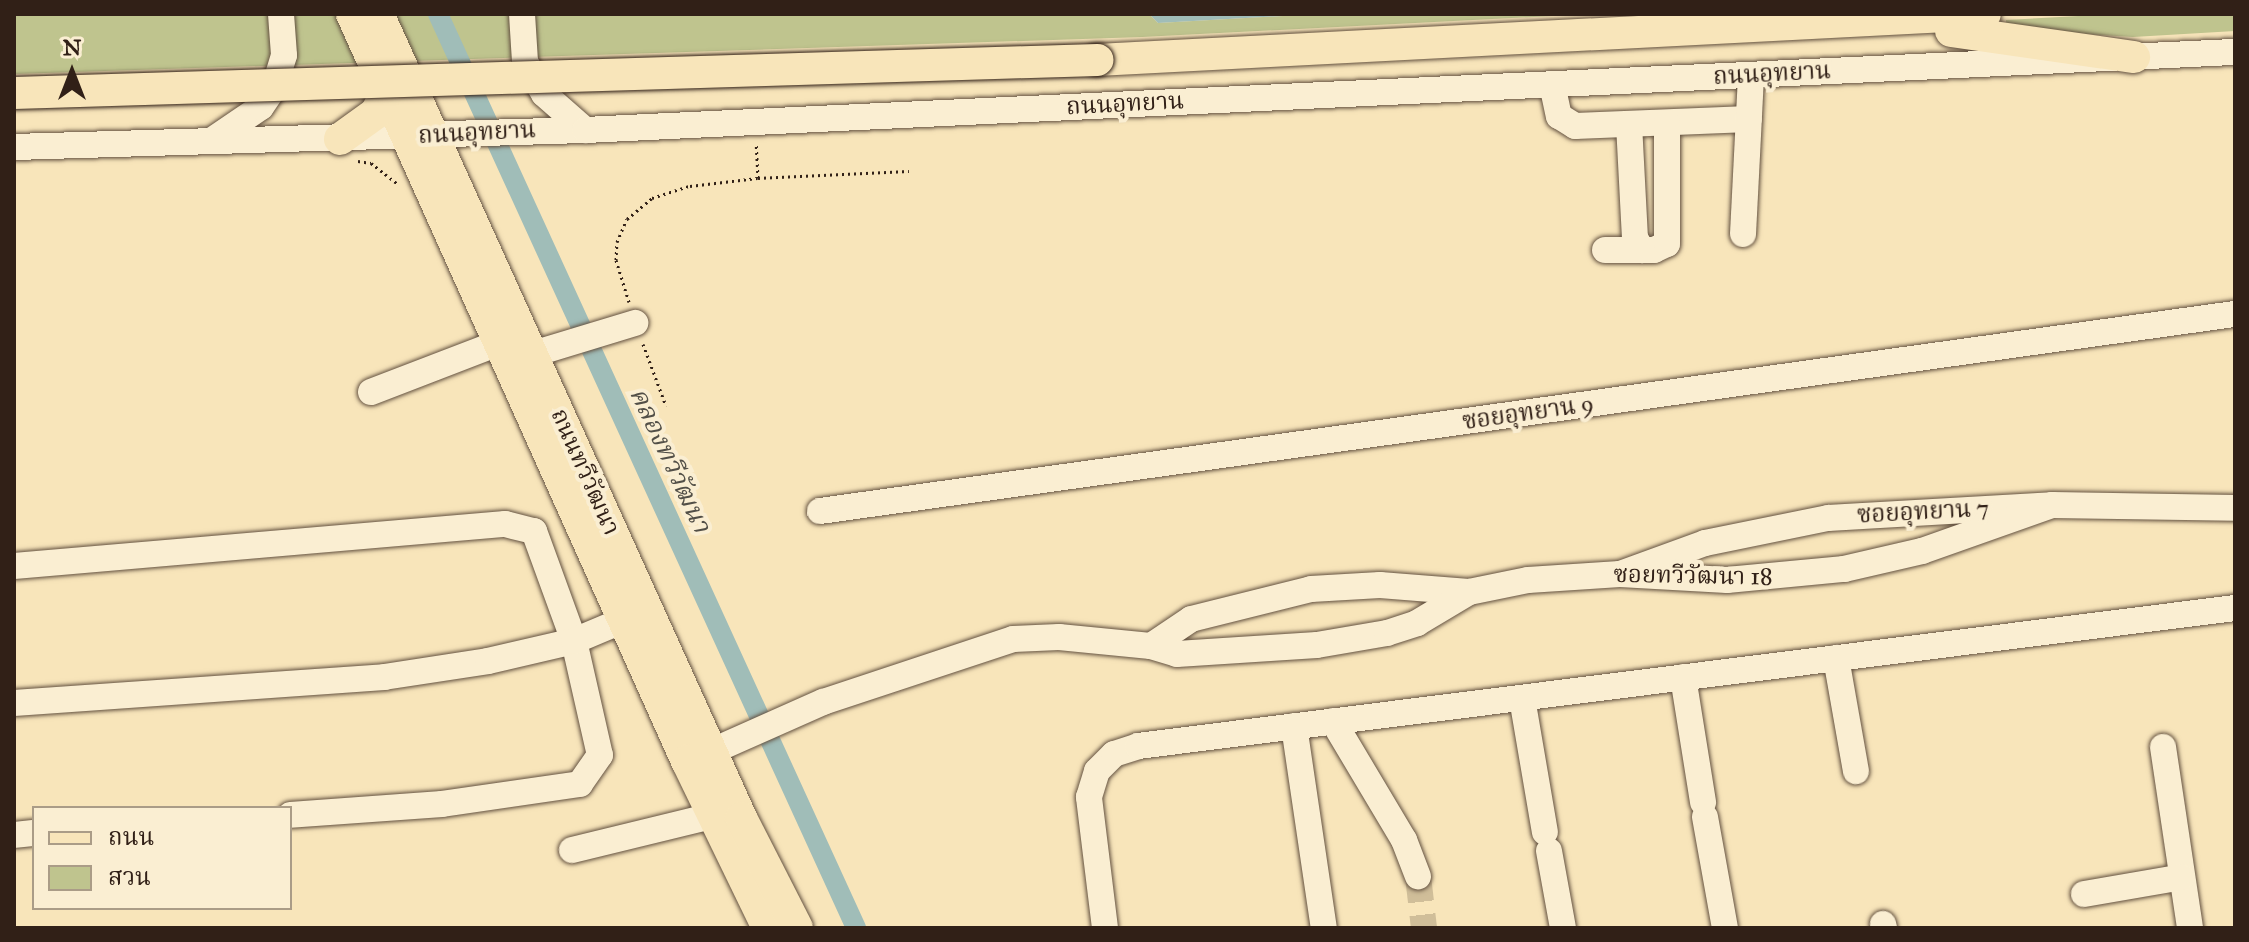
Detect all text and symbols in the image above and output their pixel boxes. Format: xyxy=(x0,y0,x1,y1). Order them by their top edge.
north arrow xyxy=(32,32,112,112)
text: N xyxy=(63,34,81,61)
street label: ถนนอุทยาน xyxy=(1712,57,1832,91)
street label: ถนนอุทยาน xyxy=(1065,87,1185,121)
street label: ถนนอุทยาน xyxy=(417,116,537,150)
water label: คลองทวีวัฒนา xyxy=(623,382,717,538)
street label: ซอยอุทยาน 9 xyxy=(1460,390,1596,436)
street label: ถนนทวีวัฒนา xyxy=(544,404,626,540)
street label: ซอยอุทยาน 7 xyxy=(1856,494,1990,530)
street label: ซอยทวีวัฒนา 18 xyxy=(1613,560,1773,592)
legend xyxy=(32,806,292,910)
text: ถนน xyxy=(108,822,154,852)
text: สวน xyxy=(108,862,151,892)

